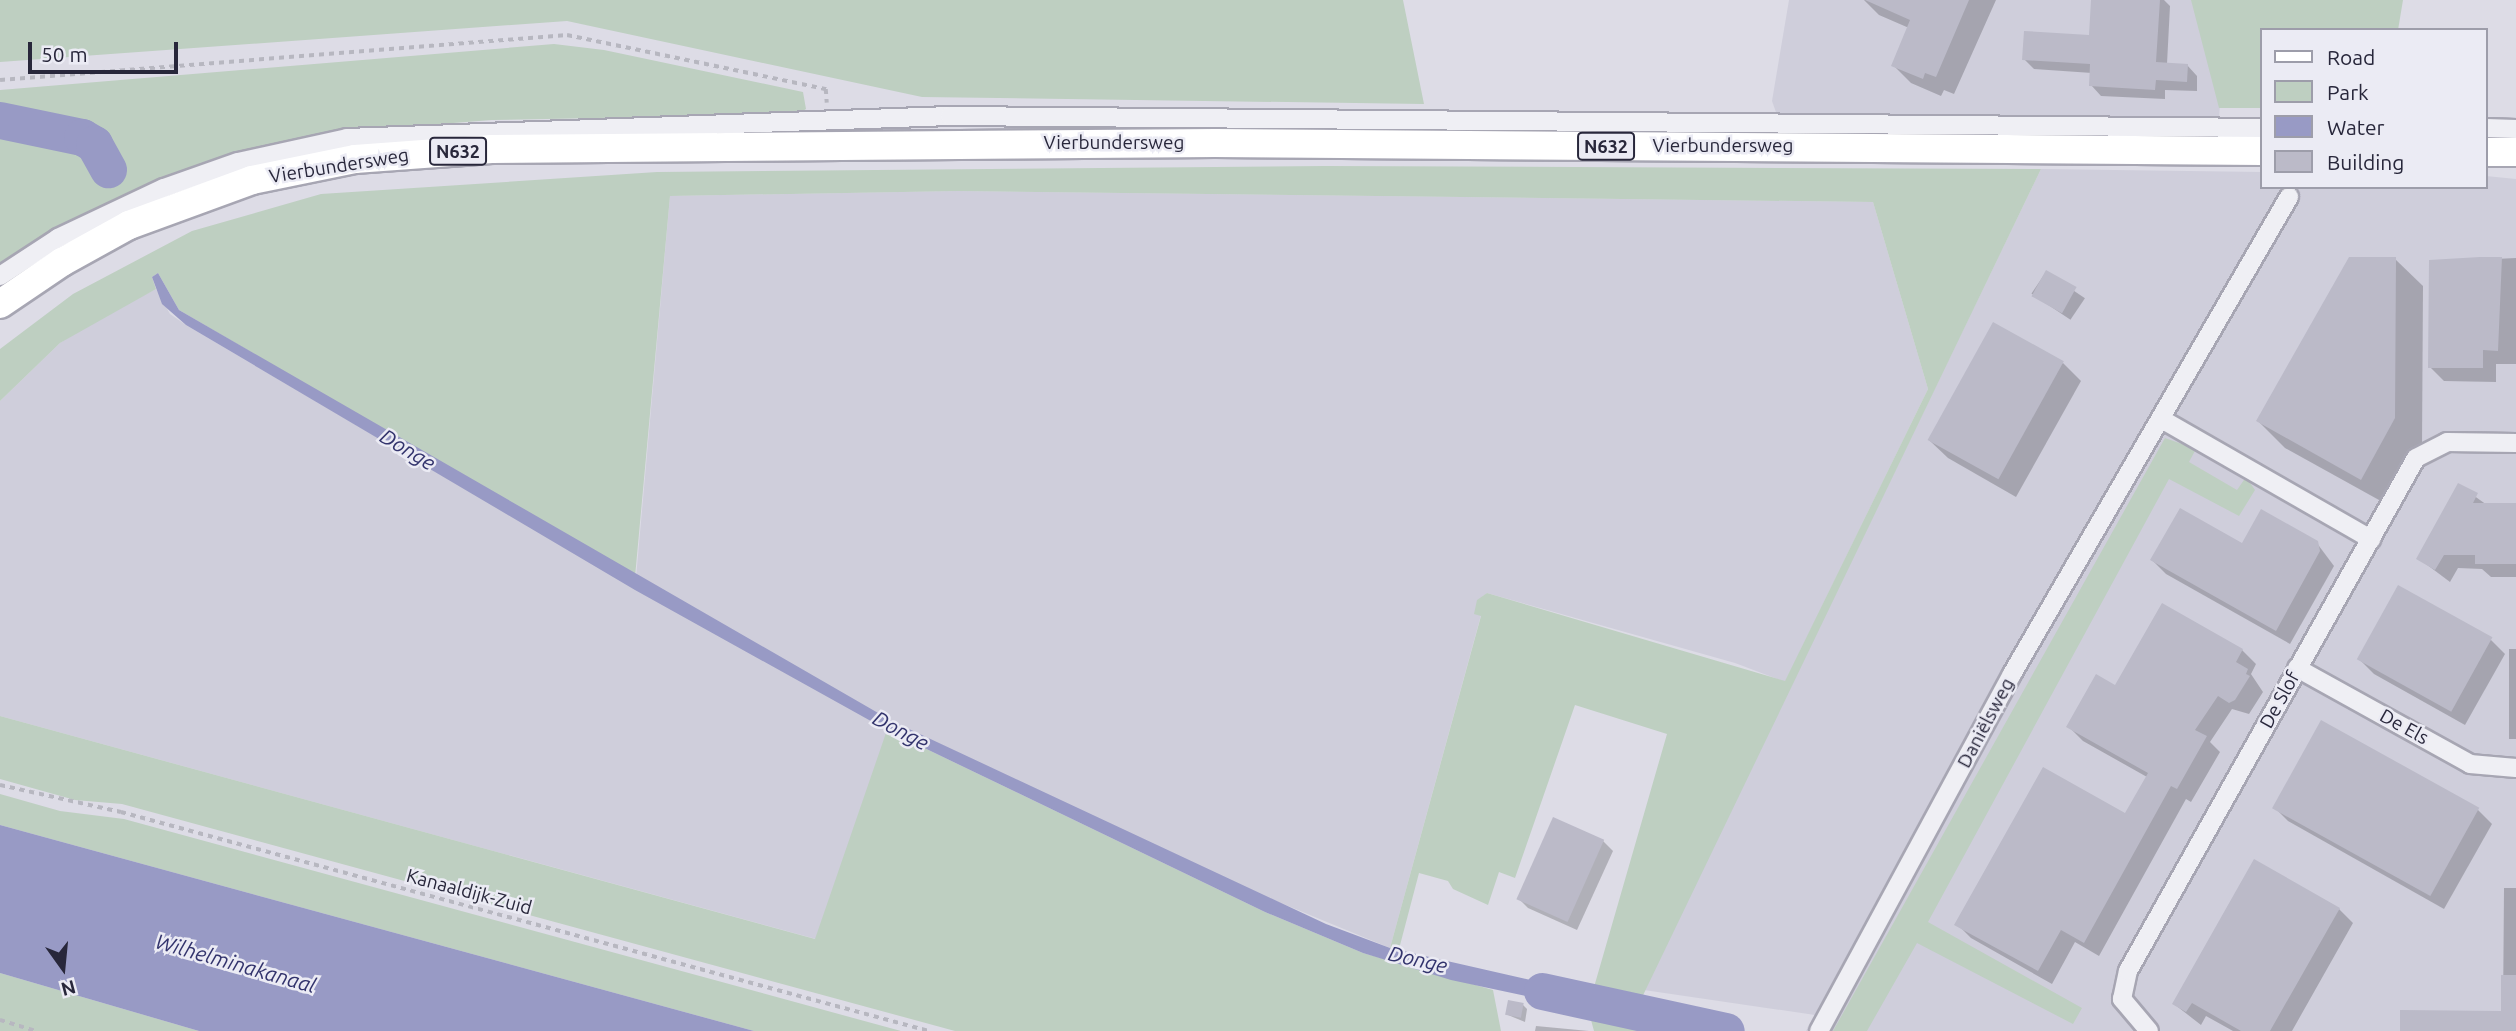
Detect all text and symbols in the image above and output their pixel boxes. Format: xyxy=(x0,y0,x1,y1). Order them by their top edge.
scale bar xyxy=(32,28,182,72)
legend xyxy=(2260,28,2488,189)
text: 50 m xyxy=(41,42,88,66)
text: Road xyxy=(2327,45,2375,69)
text: Park xyxy=(2327,80,2369,104)
text: Water xyxy=(2327,115,2385,139)
street label: Vierbundersweg xyxy=(1044,132,1184,154)
road number: N632 xyxy=(1576,132,1636,160)
street label: Vierbundersweg xyxy=(1653,135,1793,157)
road number: N632 xyxy=(428,136,488,166)
street label: Vierbundersweg xyxy=(268,144,410,188)
text: Building xyxy=(2327,150,2404,174)
water label: Donge xyxy=(376,423,440,475)
street label: De Slof xyxy=(2255,668,2305,732)
street label: Daniëlsweg xyxy=(1953,674,2019,772)
street label: De Els xyxy=(2376,704,2432,750)
water label: Donge xyxy=(869,705,933,755)
street label: Kanaaldijk-Zuid xyxy=(404,864,534,920)
water label: Wilhelminakanaal xyxy=(153,928,319,998)
north arrow xyxy=(28,933,98,1003)
water label: Donge xyxy=(1386,940,1450,978)
text: N xyxy=(59,976,78,1001)

